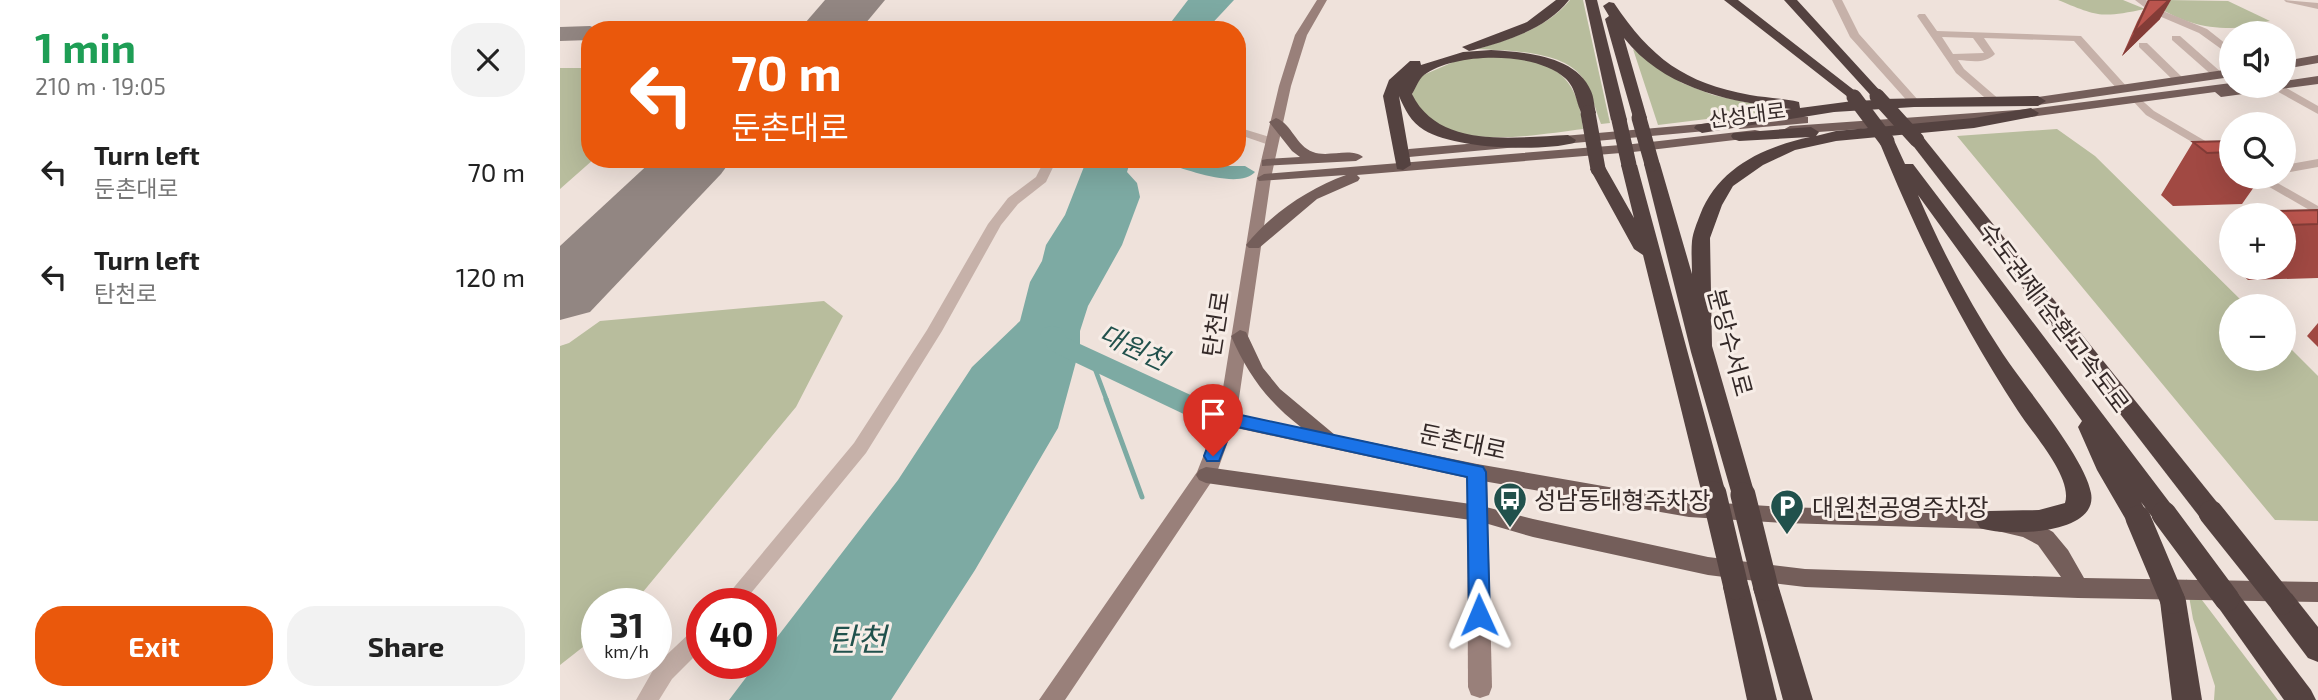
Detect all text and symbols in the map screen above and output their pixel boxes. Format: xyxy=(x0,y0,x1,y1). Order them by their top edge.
text: 1 min xyxy=(35,21,136,71)
map controls xyxy=(2219,21,2296,371)
button: sound xyxy=(2219,21,2296,98)
button: close xyxy=(451,23,525,97)
text: 70 m xyxy=(731,42,842,101)
icon: left xyxy=(616,49,707,140)
text: 210 m · 19:05 xyxy=(35,72,166,100)
street label: 산성대로 xyxy=(1707,97,1787,131)
text: 둔촌대로 xyxy=(731,107,849,145)
button: search xyxy=(2219,112,2296,189)
text: Turn left xyxy=(94,139,200,170)
icon: left xyxy=(35,153,73,191)
text: 70 m xyxy=(467,156,525,187)
text: 둔촌대로 xyxy=(94,174,179,202)
button: + xyxy=(2219,203,2296,280)
street label: 수도권제1순환고속도로 xyxy=(1974,216,2136,418)
text: Turn left xyxy=(94,244,200,275)
icon: left xyxy=(35,258,73,296)
text: 120 m xyxy=(456,261,525,292)
text: 탄천로 xyxy=(94,279,157,307)
street label: 분당수서로 xyxy=(1703,285,1759,399)
street label: 탄천로 xyxy=(1195,289,1235,359)
button: − xyxy=(2219,294,2296,371)
water label: 대원천 xyxy=(1095,317,1176,377)
pin xyxy=(1183,384,1243,456)
icon: arrive xyxy=(1194,395,1232,433)
street label: 둔촌대로 xyxy=(1417,418,1509,464)
bus stop icon: 성남동대형주차장 xyxy=(1491,480,1529,529)
place label: 성남동대형주차장 xyxy=(1534,485,1711,514)
parking icon: 대원천공영주차장 xyxy=(1768,487,1806,536)
place label: 대원천공영주차장 xyxy=(1812,492,1989,521)
position arrow xyxy=(1442,578,1516,652)
speed limit sign: 40 xyxy=(686,588,777,679)
text: 31 xyxy=(609,603,644,645)
button: Exit xyxy=(35,606,273,686)
button: Share xyxy=(287,606,525,686)
water label: 탄천 xyxy=(828,619,890,657)
text: km/h xyxy=(604,640,649,662)

